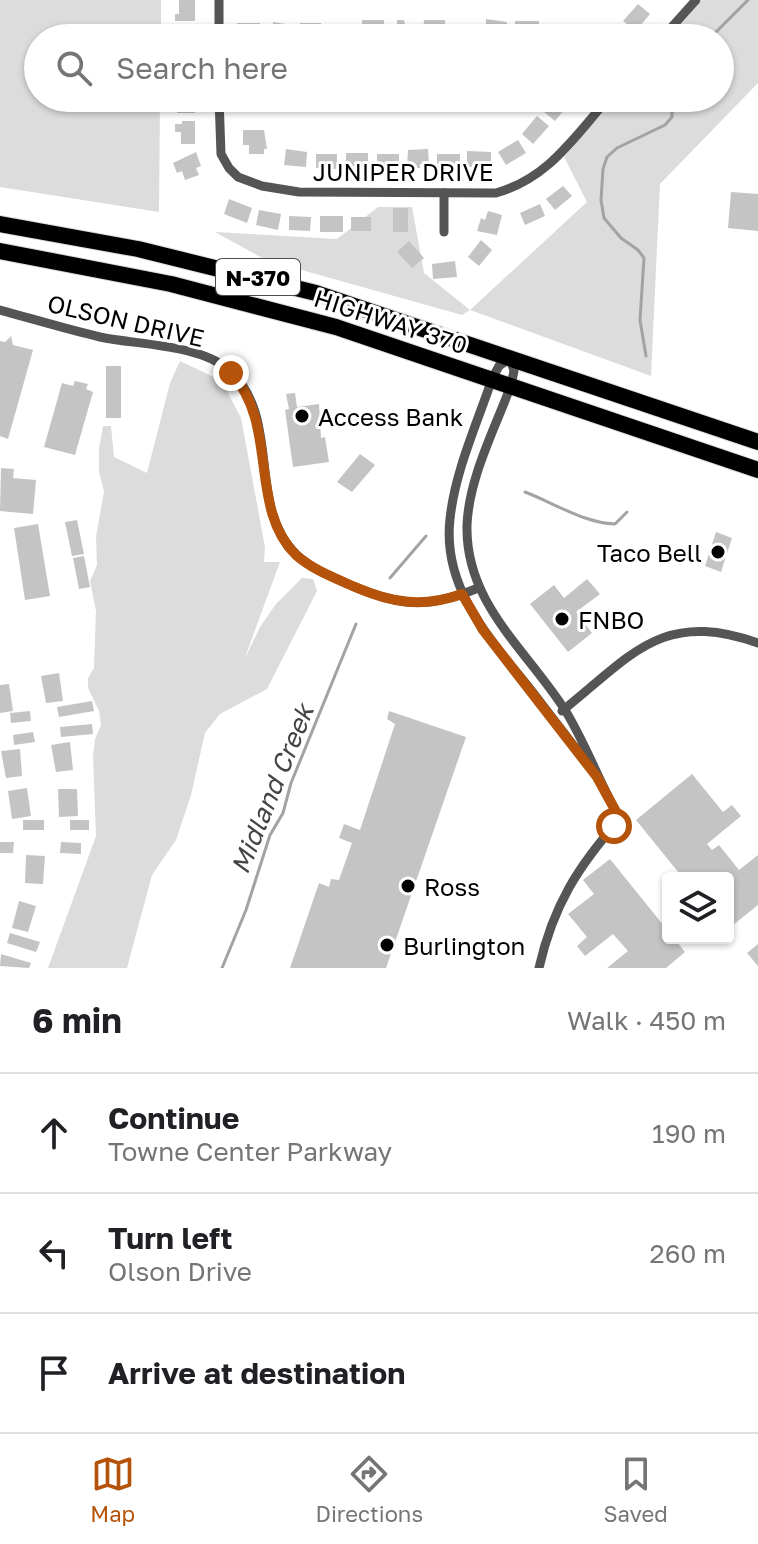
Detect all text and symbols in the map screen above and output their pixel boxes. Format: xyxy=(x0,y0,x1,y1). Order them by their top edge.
search box xyxy=(24,24,734,112)
icon: search xyxy=(52,46,96,90)
text: Search here xyxy=(116,50,288,86)
street label: JUNIPER DRIVE xyxy=(313,157,493,186)
road number: N-370 xyxy=(216,259,300,295)
street label: HIGHWAY 370 xyxy=(311,283,471,359)
street label: OLSON DRIVE xyxy=(45,288,207,352)
route end xyxy=(213,355,249,391)
place label: Access Bank xyxy=(318,402,463,431)
marker: Access Bank xyxy=(293,407,311,425)
place label: Taco Bell xyxy=(597,538,702,567)
marker: Taco Bell xyxy=(709,543,727,561)
place label: FNBO xyxy=(578,605,644,634)
marker: FNBO xyxy=(553,610,571,628)
water label: Midland Creek xyxy=(224,698,321,878)
route start xyxy=(596,808,632,844)
place label: Ross xyxy=(424,872,480,901)
map controls xyxy=(662,872,734,944)
button: layers xyxy=(662,872,734,944)
marker: Ross xyxy=(399,877,417,895)
place label: Burlington xyxy=(403,931,525,960)
marker: Burlington xyxy=(378,936,396,954)
text: 6 min xyxy=(32,1000,122,1040)
text: Walk · 450 m xyxy=(567,1005,726,1036)
text: Continue xyxy=(108,1100,239,1136)
icon: ahead xyxy=(32,1111,76,1155)
text: 190 m xyxy=(652,1118,726,1149)
text: Towne Center Parkway xyxy=(108,1136,392,1167)
text: Turn left xyxy=(108,1220,233,1256)
icon: left xyxy=(32,1231,76,1275)
text: 260 m xyxy=(650,1238,726,1269)
text: Olson Drive xyxy=(108,1256,252,1287)
icon: arrive xyxy=(32,1351,76,1395)
text: Arrive at destination xyxy=(108,1355,405,1391)
tab: Map xyxy=(90,1452,135,1527)
tab: Directions xyxy=(316,1452,423,1527)
tab: Saved xyxy=(604,1452,668,1527)

